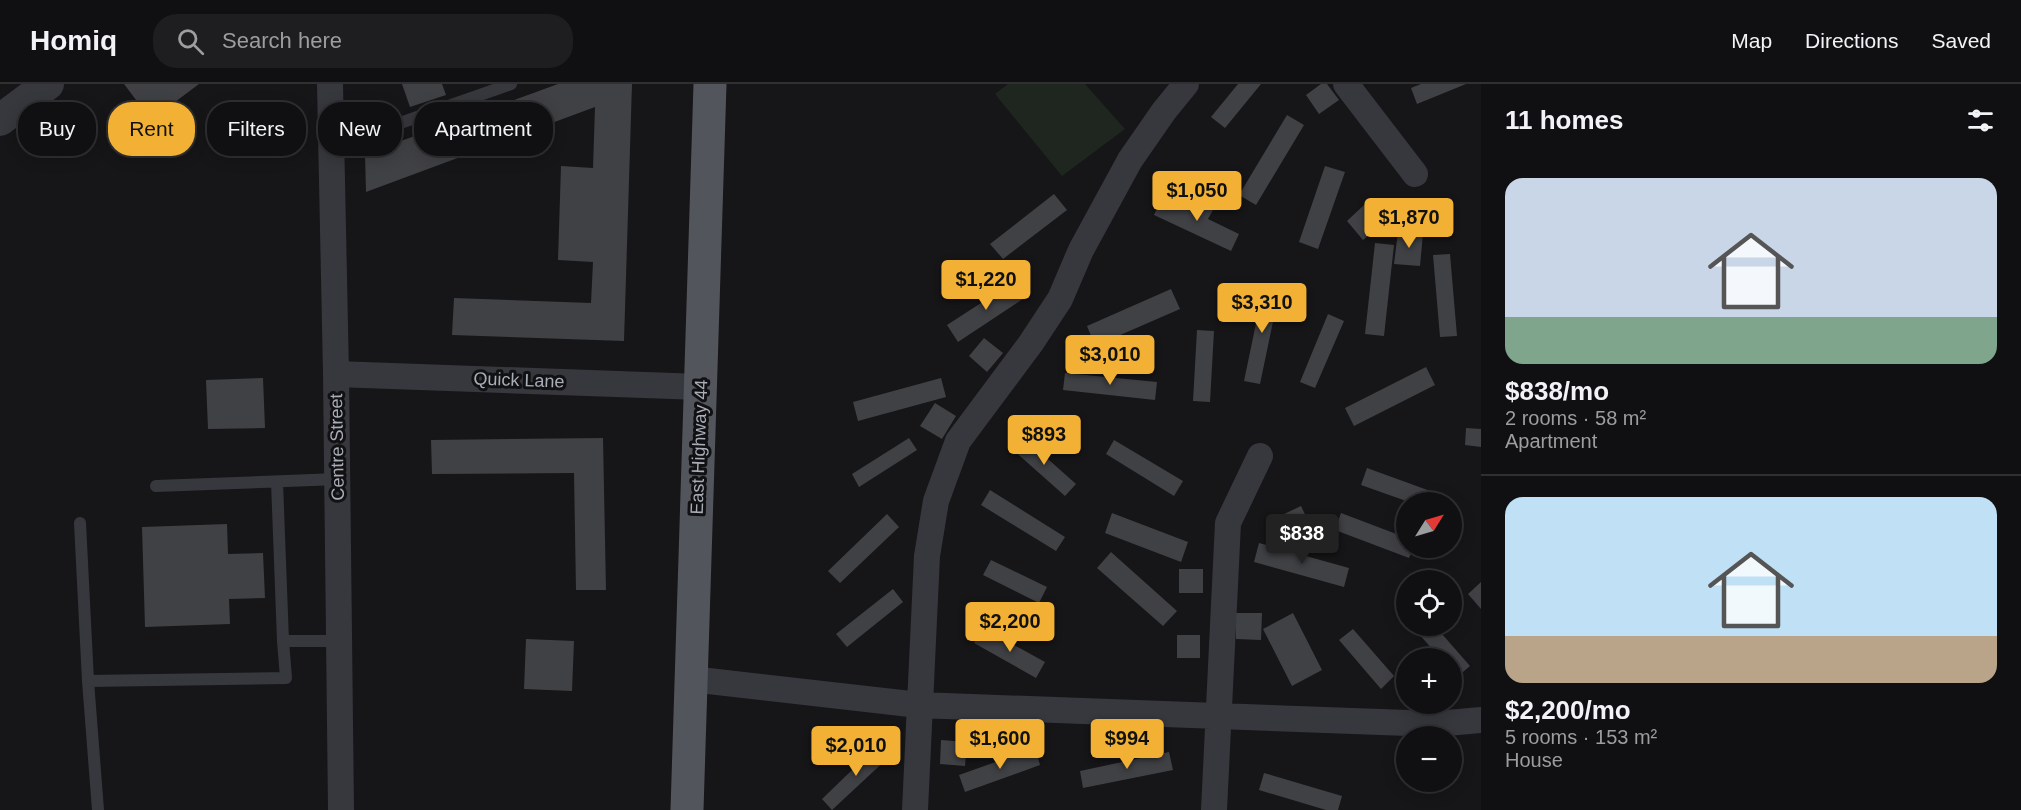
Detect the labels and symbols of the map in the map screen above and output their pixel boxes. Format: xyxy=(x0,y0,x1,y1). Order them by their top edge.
pin: $1,050 xyxy=(1148,171,1246,222)
pin: $1,870 xyxy=(1360,198,1458,249)
pin: $1,220 xyxy=(937,260,1035,311)
pin: $3,310 xyxy=(1213,283,1311,334)
pin: $3,010 xyxy=(1061,335,1159,386)
street label: Quick Lane xyxy=(473,368,565,392)
street label: East Highway 44 xyxy=(687,379,711,515)
street label: Centre Street xyxy=(326,393,348,501)
pin: $893 xyxy=(1008,415,1080,466)
north arrow xyxy=(1396,492,1462,558)
pin: $838 xyxy=(1266,514,1338,565)
pin: $2,200 xyxy=(961,602,1059,653)
pin: $1,600 xyxy=(951,719,1049,770)
pin: $994 xyxy=(1091,719,1163,770)
pin: $2,010 xyxy=(807,726,905,777)

